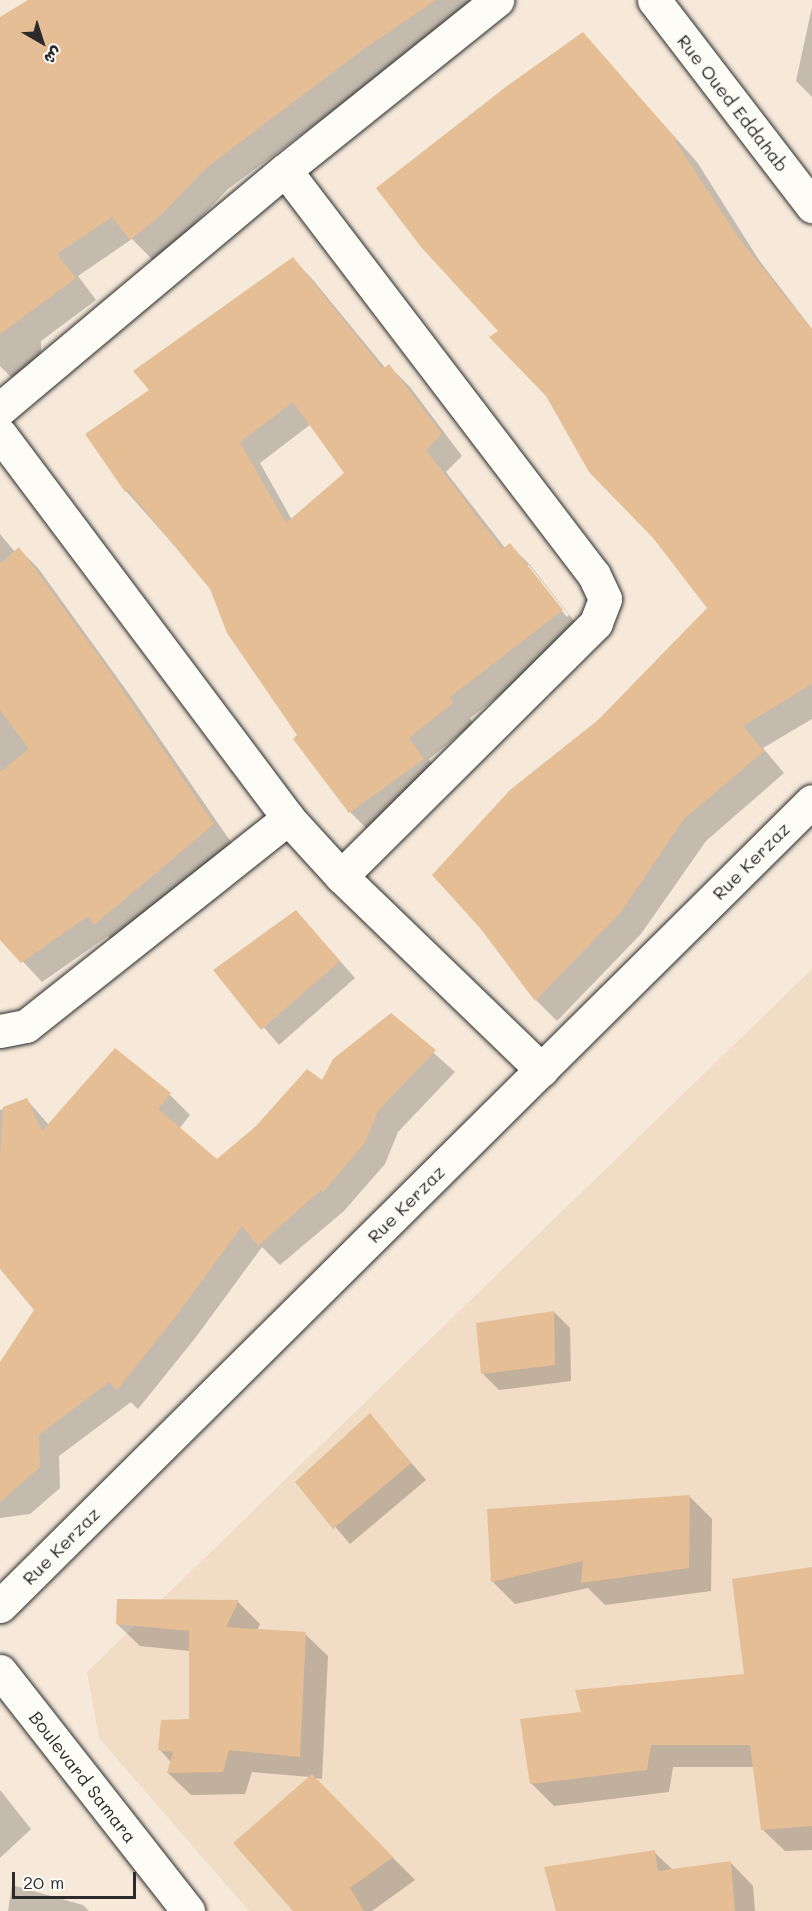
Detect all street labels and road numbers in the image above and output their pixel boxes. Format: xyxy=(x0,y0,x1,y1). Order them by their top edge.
street label: Rue Oued Eddahab xyxy=(673,30,793,176)
street label: Rue Kerzaz xyxy=(708,818,794,904)
street label: Rue Kerzaz xyxy=(363,1161,449,1247)
street label: Rue Kerzaz xyxy=(18,1503,104,1589)
street label: Boulevard Samara xyxy=(25,1707,141,1847)

